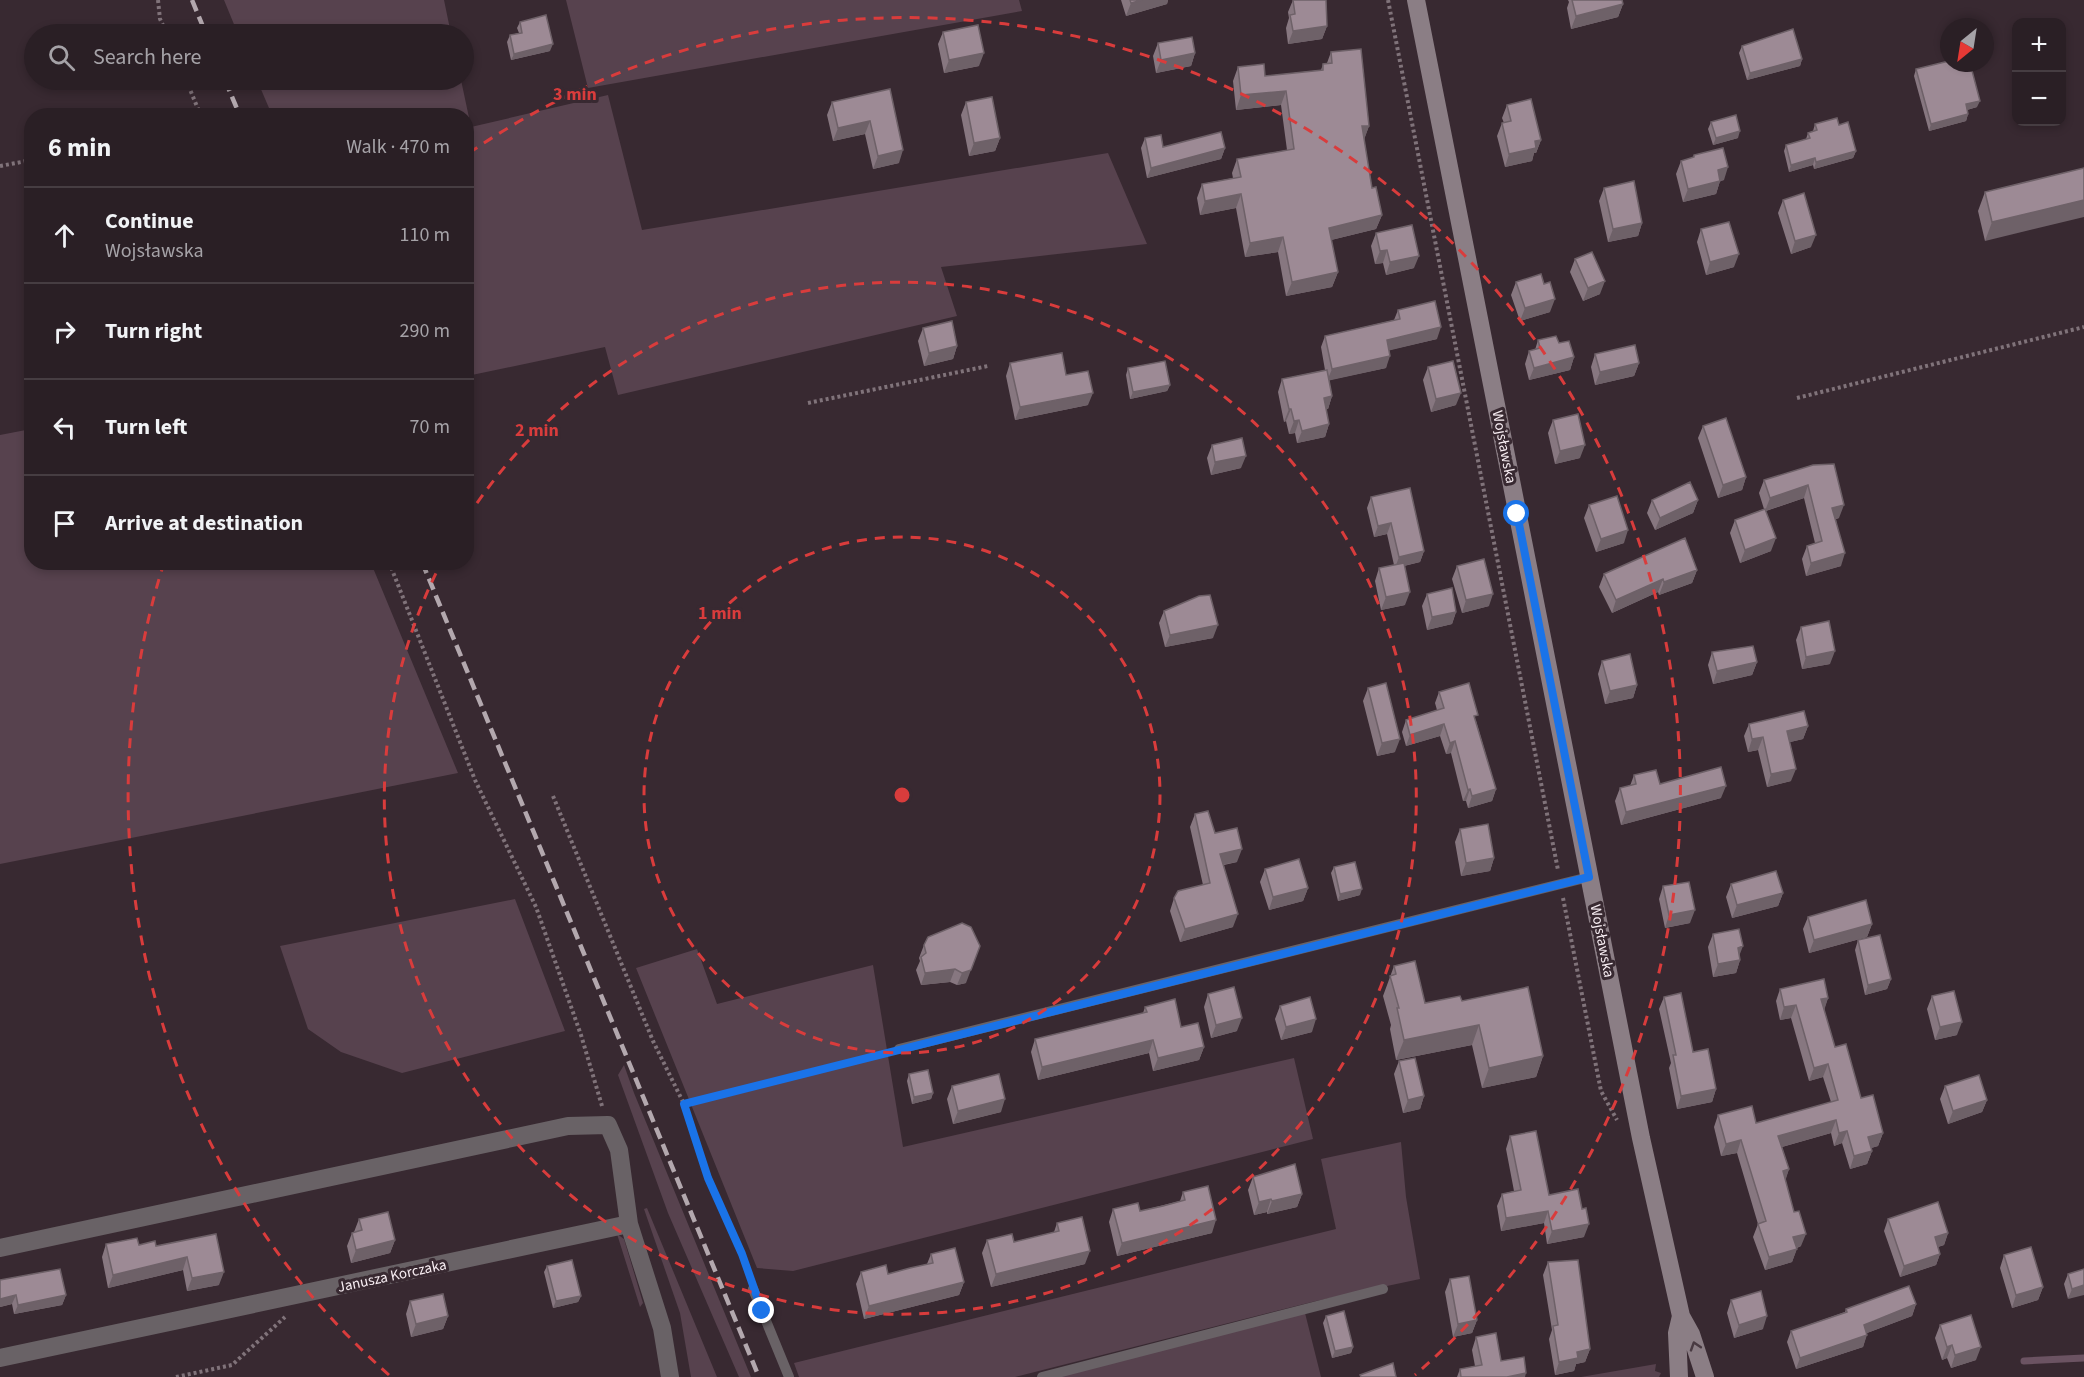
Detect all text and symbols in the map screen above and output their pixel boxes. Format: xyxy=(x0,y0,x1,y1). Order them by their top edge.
north arrow xyxy=(1940,18,1994,72)
map controls xyxy=(2012,18,2066,126)
button: + xyxy=(2012,18,2066,72)
search box xyxy=(24,24,474,90)
icon: search xyxy=(45,41,78,74)
text: Search here xyxy=(93,41,201,73)
button: − xyxy=(2012,72,2066,126)
text: 3 min xyxy=(553,82,597,107)
text: 6 min xyxy=(48,129,111,166)
text: Walk · 470 m xyxy=(346,133,450,161)
text: Continue xyxy=(105,205,194,237)
icon: ahead xyxy=(48,219,81,252)
text: 110 m xyxy=(400,221,450,249)
text: Wojsławska xyxy=(105,237,203,265)
icon: right xyxy=(48,315,81,348)
text: Turn right xyxy=(105,315,202,347)
text: 290 m xyxy=(400,317,450,345)
street label: Wojsławska xyxy=(1487,409,1521,485)
icon: left xyxy=(48,411,81,444)
text: Turn left xyxy=(105,411,187,443)
text: 70 m xyxy=(410,413,450,441)
text: 2 min xyxy=(515,418,559,443)
route start xyxy=(1503,500,1529,526)
icon: arrive xyxy=(48,507,81,540)
text: Arrive at destination xyxy=(105,507,303,539)
text: 1 min xyxy=(698,601,742,626)
centre of rings xyxy=(892,785,912,805)
street label: Wojsławska xyxy=(1585,903,1619,979)
street label: Janusza Korczaka xyxy=(336,1254,448,1298)
route end xyxy=(748,1297,774,1323)
one-way arrow xyxy=(1689,1341,1702,1352)

